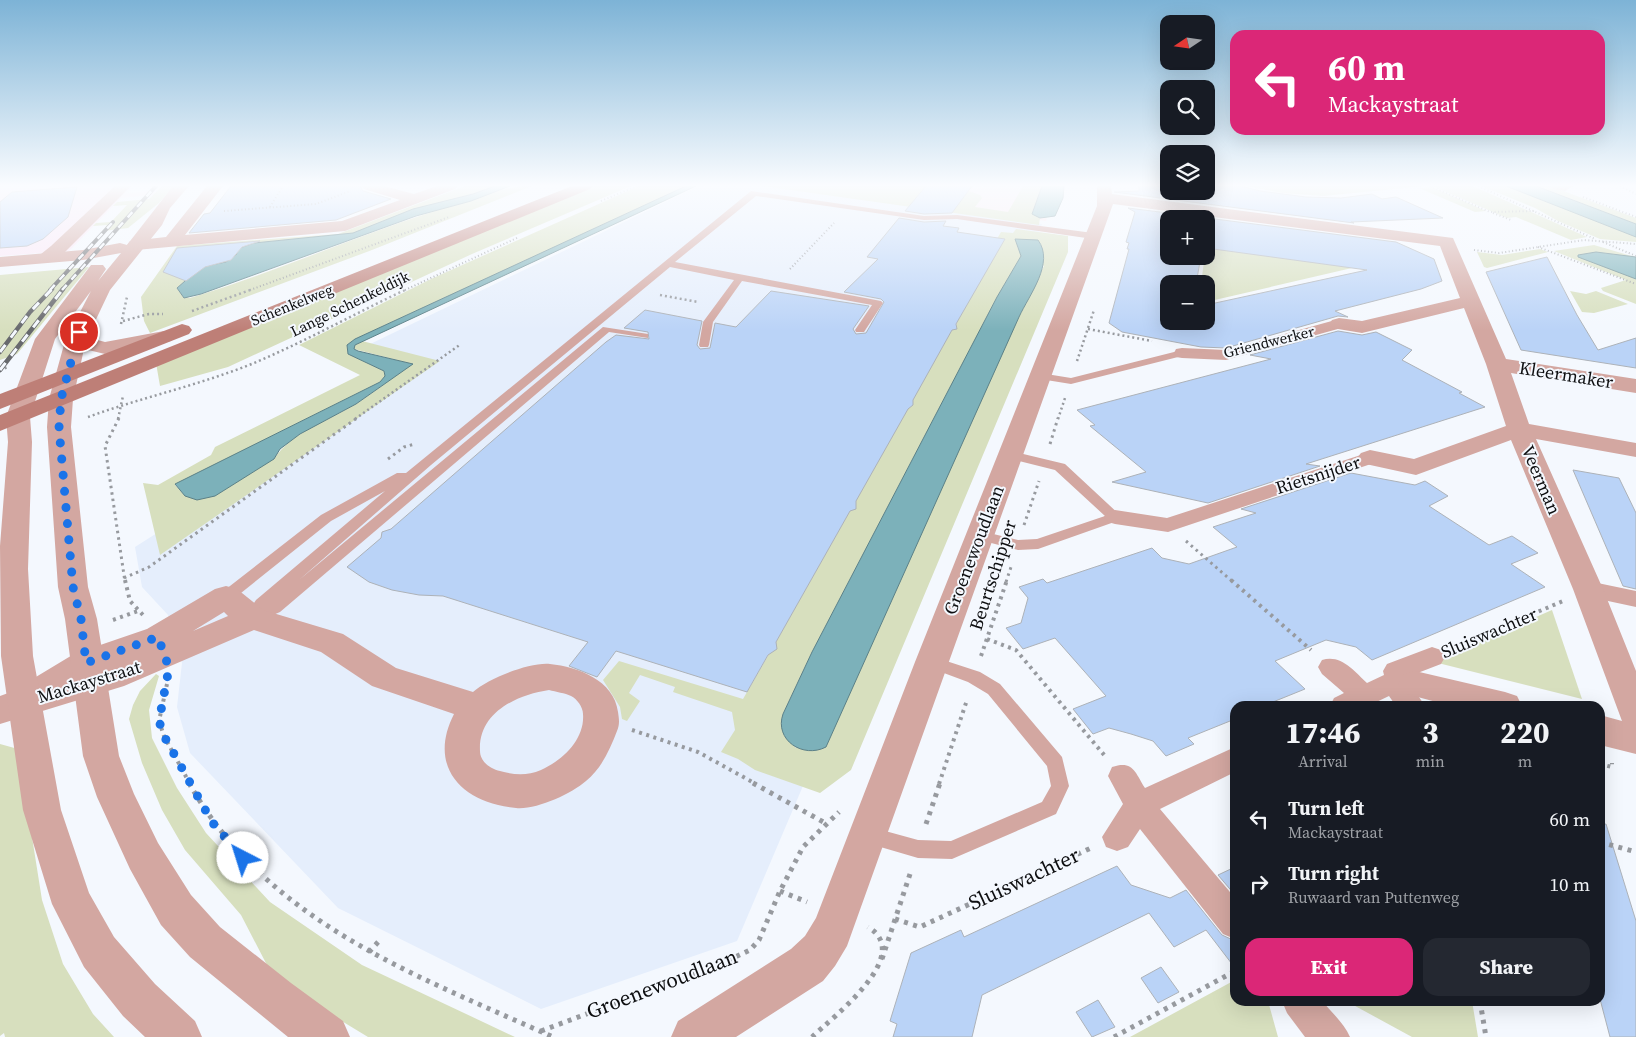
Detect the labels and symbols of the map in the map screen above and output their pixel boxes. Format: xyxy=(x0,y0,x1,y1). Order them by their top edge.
north arrow xyxy=(1160,15,1215,70)
street label: Lange Schenkeldijk xyxy=(287,265,414,342)
street label: Schenkelweg xyxy=(248,278,336,331)
pin xyxy=(58,311,100,353)
street label: Griendwerker xyxy=(1221,320,1317,363)
street label: Kleermaker xyxy=(1517,355,1615,394)
street label: Veerman xyxy=(1516,441,1567,518)
street label: Rietsnijder xyxy=(1272,449,1364,500)
street label: Groenewoudlaan xyxy=(937,481,1010,618)
street label: Beurtschipper xyxy=(963,516,1022,633)
street label: Sluiswachter xyxy=(1437,601,1541,664)
street label: Mackaystraat xyxy=(34,654,144,709)
position arrow xyxy=(216,831,268,883)
street label: Sluiswachter xyxy=(963,840,1084,917)
street label: Groenewoudlaan xyxy=(582,941,742,1026)

